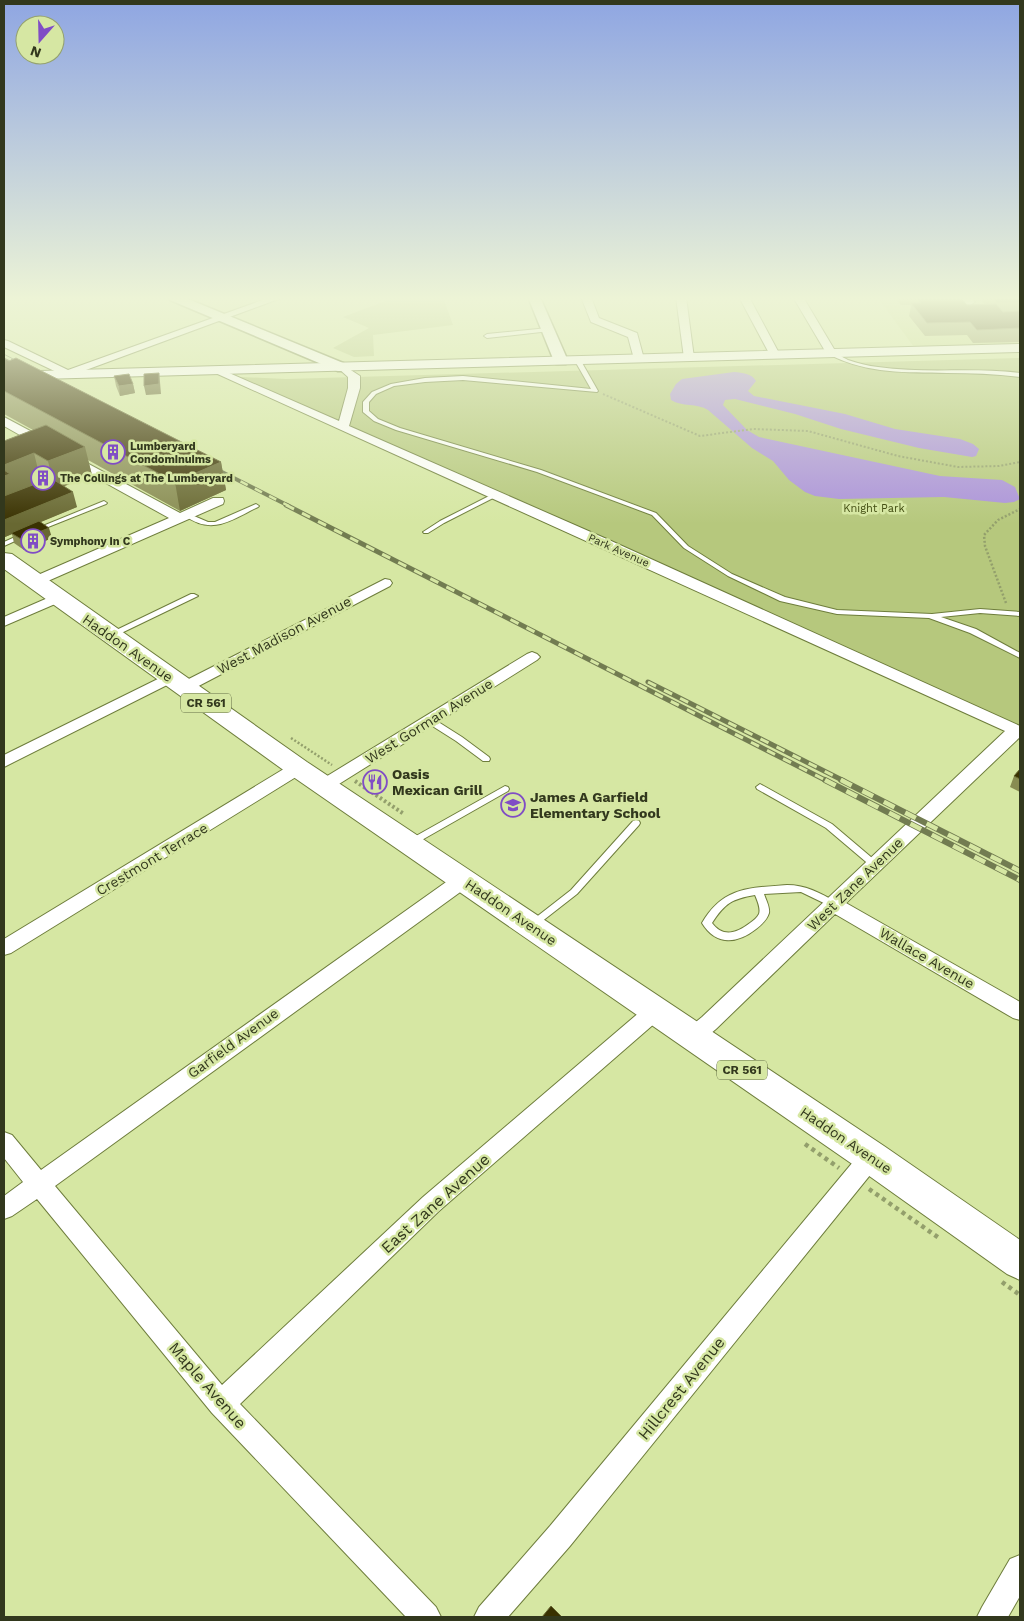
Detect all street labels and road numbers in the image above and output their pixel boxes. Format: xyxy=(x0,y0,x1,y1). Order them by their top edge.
street label: Park Avenue xyxy=(586,531,651,570)
street label: West Madison Avenue xyxy=(214,593,354,677)
street label: Haddon Avenue xyxy=(80,611,176,685)
street label: West Gorman Avenue xyxy=(362,675,496,767)
road number: CR 561 xyxy=(181,694,231,712)
street label: Crestmont Terrace xyxy=(93,819,211,899)
street label: West Zane Avenue xyxy=(804,834,906,934)
street label: Haddon Avenue xyxy=(462,876,560,948)
street label: Wallace Avenue xyxy=(877,924,977,992)
street label: Garfield Avenue xyxy=(185,1005,281,1081)
road number: CR 561 xyxy=(717,1060,767,1080)
street label: Haddon Avenue xyxy=(797,1104,895,1176)
street label: East Zane Avenue xyxy=(377,1150,494,1257)
street label: Hillcrest Avenue xyxy=(634,1333,729,1444)
street label: Maple Avenue xyxy=(165,1338,250,1432)

